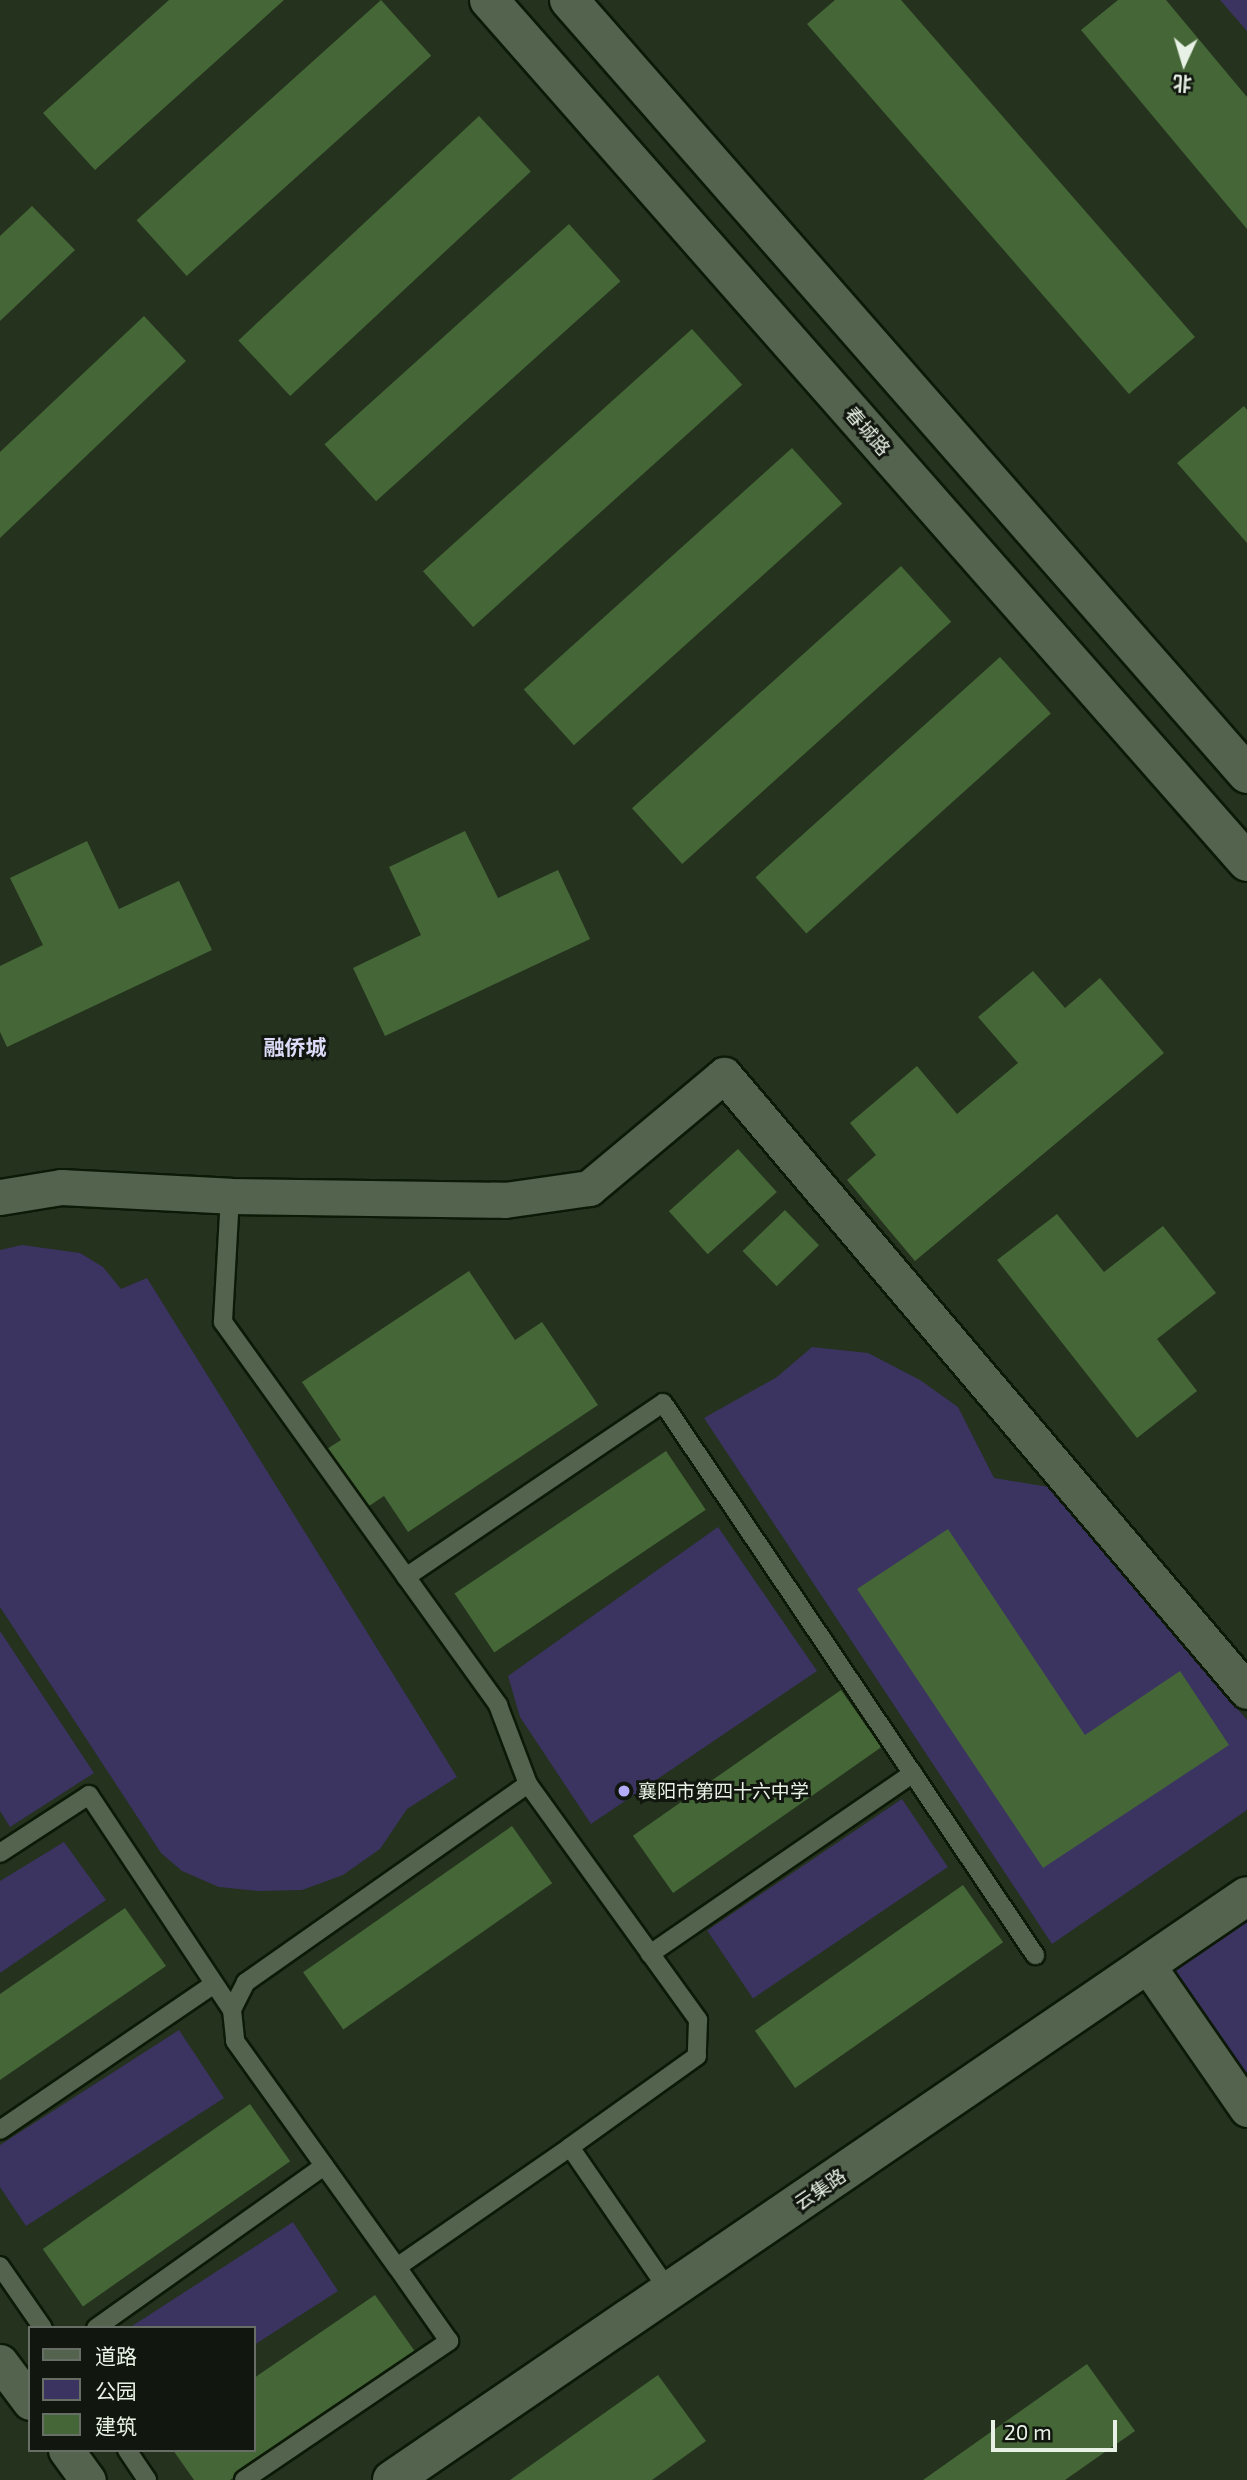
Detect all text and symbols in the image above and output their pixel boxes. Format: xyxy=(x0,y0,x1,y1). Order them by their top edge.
north arrow xyxy=(1149,28,1219,98)
text: 北 xyxy=(1172,72,1193,97)
street label: 春城路 xyxy=(841,402,895,460)
district label: 融侨城 xyxy=(264,1034,326,1060)
place label: 襄阳市第四十六中学 xyxy=(638,1780,809,1802)
marker: 襄阳市第四十六中学 xyxy=(616,1783,632,1799)
street label: 云集路 xyxy=(790,2164,850,2214)
legend xyxy=(28,2326,256,2452)
text: 道路 xyxy=(95,2343,137,2368)
text: 公园 xyxy=(95,2378,137,2403)
scale bar xyxy=(995,2406,1121,2450)
text: 建筑 xyxy=(95,2413,137,2438)
text: 20 m xyxy=(1004,2419,1052,2444)

